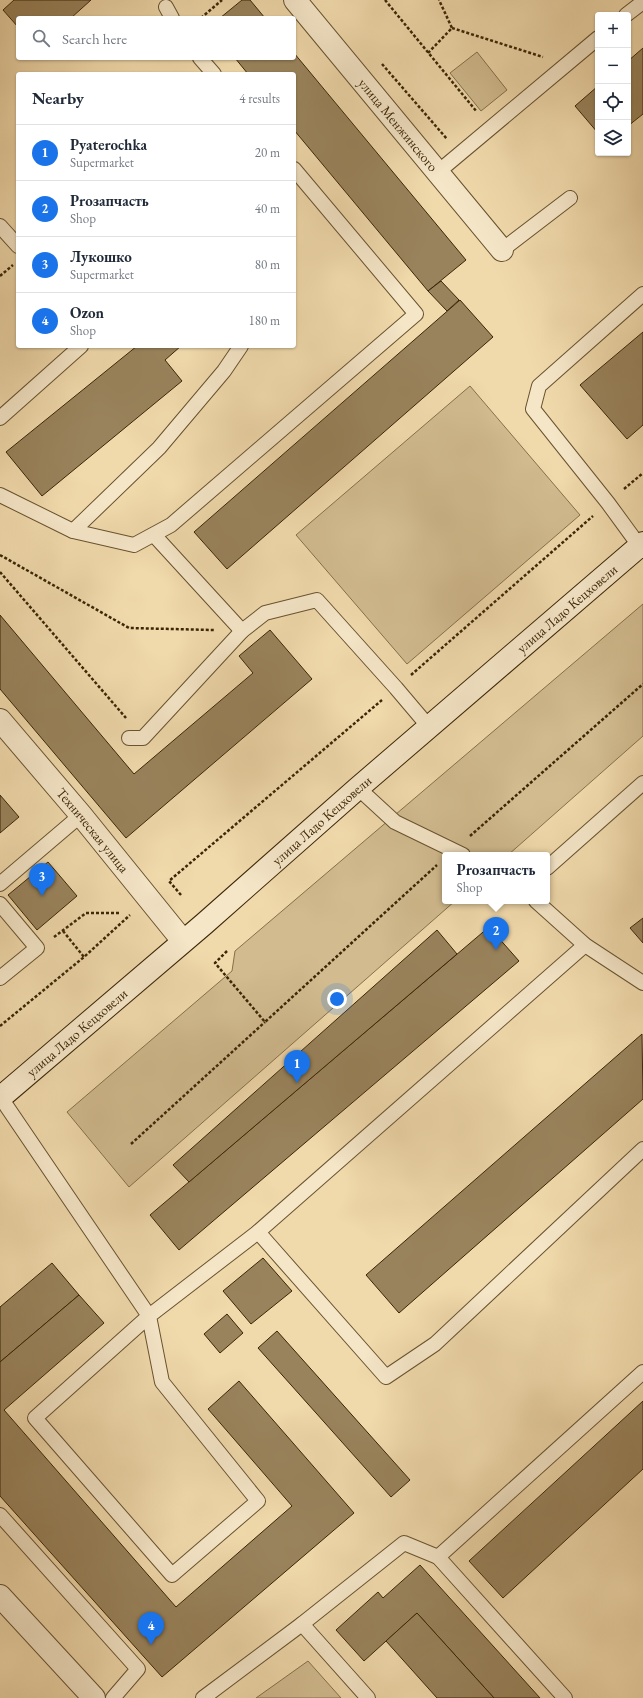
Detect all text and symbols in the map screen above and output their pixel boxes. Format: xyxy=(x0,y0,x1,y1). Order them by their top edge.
map controls xyxy=(595,12,631,156)
button: + xyxy=(595,12,631,48)
search box xyxy=(16,16,296,60)
icon: search xyxy=(30,27,52,49)
text: Search here xyxy=(62,29,127,48)
button: − xyxy=(595,48,631,84)
street label: улица Менжинского xyxy=(354,74,442,175)
button: locate xyxy=(595,84,631,120)
text: Nearby xyxy=(32,87,84,109)
text: 4 results xyxy=(239,90,280,107)
button: layers xyxy=(595,120,631,156)
text: Pyaterochka xyxy=(70,135,147,154)
text: 1 xyxy=(42,144,48,161)
text: 20 m xyxy=(255,144,280,161)
text: Supermarket xyxy=(70,154,134,171)
text: Proзапчасть xyxy=(70,191,149,210)
text: 2 xyxy=(42,200,48,217)
text: 40 m xyxy=(255,200,280,217)
text: Shop xyxy=(70,210,96,227)
text: Лукошко xyxy=(70,247,132,266)
text: 3 xyxy=(42,256,48,273)
text: 80 m xyxy=(255,256,280,273)
text: Supermarket xyxy=(70,266,134,283)
text: Ozon xyxy=(70,303,104,322)
text: 4 xyxy=(42,312,48,329)
text: 180 m xyxy=(249,312,280,329)
text: Shop xyxy=(70,322,96,339)
street label: улица Ладо Кецховели xyxy=(513,560,621,657)
street label: улица Ладо Кецховели xyxy=(268,771,376,869)
street label: Техническая улица xyxy=(53,784,133,877)
popup xyxy=(442,852,550,904)
text: Proзапчасть xyxy=(457,860,535,879)
pin: 3 xyxy=(29,863,55,896)
text: Shop xyxy=(457,879,483,896)
pin: 2 xyxy=(483,917,509,950)
street label: улица Ладо Кецховели xyxy=(23,984,131,1081)
your location xyxy=(327,989,347,1009)
pin: 1 xyxy=(284,1050,310,1083)
pin: 4 xyxy=(138,1612,164,1645)

